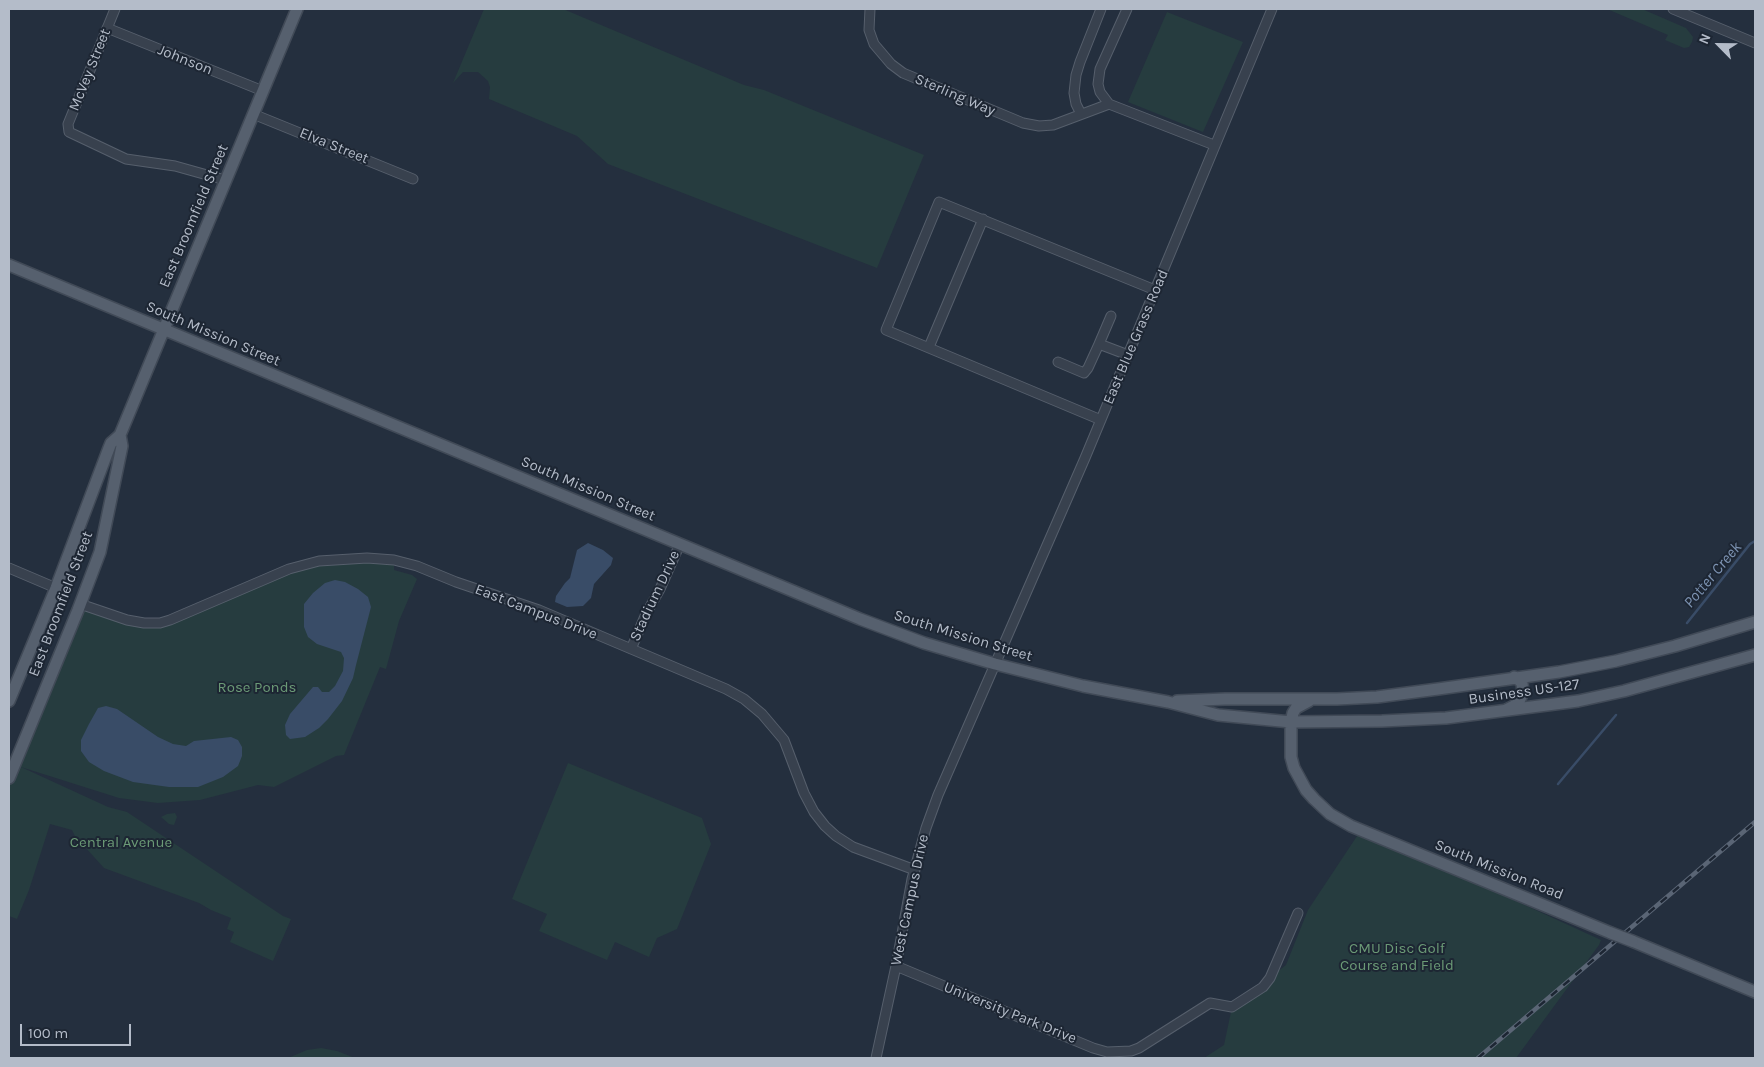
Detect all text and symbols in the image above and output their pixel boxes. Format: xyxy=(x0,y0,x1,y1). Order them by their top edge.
north arrow xyxy=(1694,20,1744,70)
street label: McVey Street xyxy=(65,26,115,114)
text: N xyxy=(1695,31,1715,47)
street label: Johnson xyxy=(155,41,215,79)
street label: Sterling Way xyxy=(912,70,998,120)
street label: Elva Street xyxy=(297,124,371,168)
street label: East Broomfield Street xyxy=(156,142,232,290)
street label: East Blue Grass Road xyxy=(1099,267,1173,407)
street label: South Mission Street xyxy=(143,298,283,370)
street label: South Mission Street xyxy=(518,453,658,525)
street label: East Broomfield Street xyxy=(25,529,97,679)
water label: Potter Creek xyxy=(1680,538,1746,612)
street label: Stadium Drive xyxy=(626,548,684,644)
street label: East Campus Drive xyxy=(472,580,600,644)
street label: South Mission Street xyxy=(892,606,1034,666)
street label: Business US-127 xyxy=(1467,675,1581,709)
park label: Rose Ponds xyxy=(218,679,296,697)
street label: West Campus Drive xyxy=(887,833,933,967)
park label: Central Avenue xyxy=(70,834,172,852)
street label: South Mission Road xyxy=(1432,836,1566,904)
park label: CMU Disc Golf Course and Field xyxy=(1340,940,1454,975)
street label: University Park Drive xyxy=(941,978,1079,1048)
scale bar xyxy=(22,1014,134,1046)
text: 100 m xyxy=(28,1024,68,1042)

